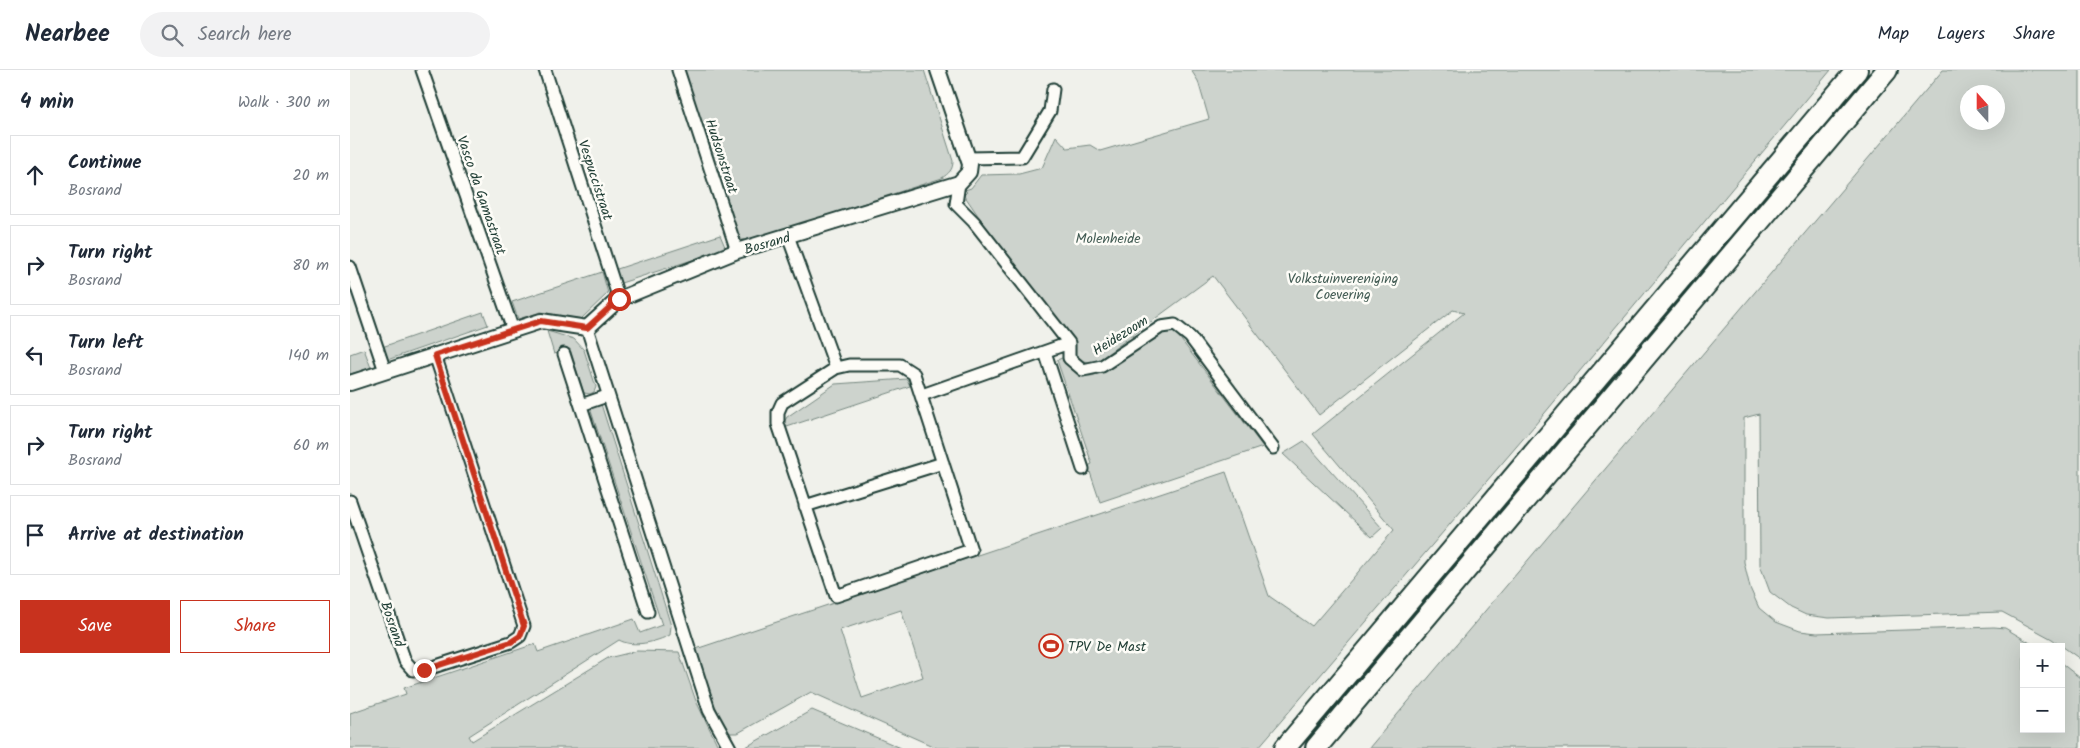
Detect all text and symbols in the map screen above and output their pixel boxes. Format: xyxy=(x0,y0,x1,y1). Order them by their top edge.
search box xyxy=(140,12,490,57)
text: Nearbee xyxy=(25,15,110,54)
text: Search here xyxy=(198,20,292,50)
text: Map xyxy=(1878,20,1909,49)
text: Layers xyxy=(1937,20,1985,49)
text: Share xyxy=(2013,20,2055,49)
icon: search xyxy=(158,21,186,49)
north arrow xyxy=(1960,85,2005,130)
text: 4 min xyxy=(20,86,74,119)
text: Walk · 300 m xyxy=(238,90,330,115)
street label: Hudsonstraat xyxy=(699,116,744,197)
street label: Vasco da Gamastraat xyxy=(450,133,512,258)
street label: Vespuccistraat xyxy=(572,137,619,224)
text: Continue xyxy=(68,148,141,178)
icon: ahead xyxy=(21,161,49,189)
text: 20 m xyxy=(293,163,329,188)
text: Bosrand xyxy=(68,178,122,203)
street label: Bosrand xyxy=(742,227,794,261)
park label: Molenheide xyxy=(1075,228,1141,250)
text: Turn right xyxy=(68,238,153,268)
icon: right xyxy=(21,251,49,279)
text: 80 m xyxy=(292,253,329,278)
text: Bosrand xyxy=(68,268,122,293)
park label: Volkstuinvereniging Coevering xyxy=(1288,268,1398,306)
route start xyxy=(608,288,631,311)
street label: Heidezoom xyxy=(1088,310,1153,362)
text: Turn left xyxy=(68,328,143,358)
icon: left xyxy=(21,341,49,369)
text: 140 m xyxy=(288,343,329,368)
text: Bosrand xyxy=(68,358,122,383)
text: Turn right xyxy=(68,418,153,448)
icon: right xyxy=(21,431,49,459)
text: 60 m xyxy=(293,433,329,458)
text: Bosrand xyxy=(68,448,122,473)
text: Arrive at destination xyxy=(68,520,244,550)
icon: arrive xyxy=(21,521,49,549)
street label: Bosrand xyxy=(374,599,410,651)
button: Save xyxy=(20,600,170,653)
button: Share xyxy=(180,600,330,653)
sports icon: TPV De Mast xyxy=(1038,633,1064,659)
place label: TPV De Mast xyxy=(1068,636,1147,658)
map controls xyxy=(2020,643,2065,733)
button: + xyxy=(2020,643,2065,688)
route end xyxy=(413,659,436,682)
button: − xyxy=(2020,688,2065,733)

